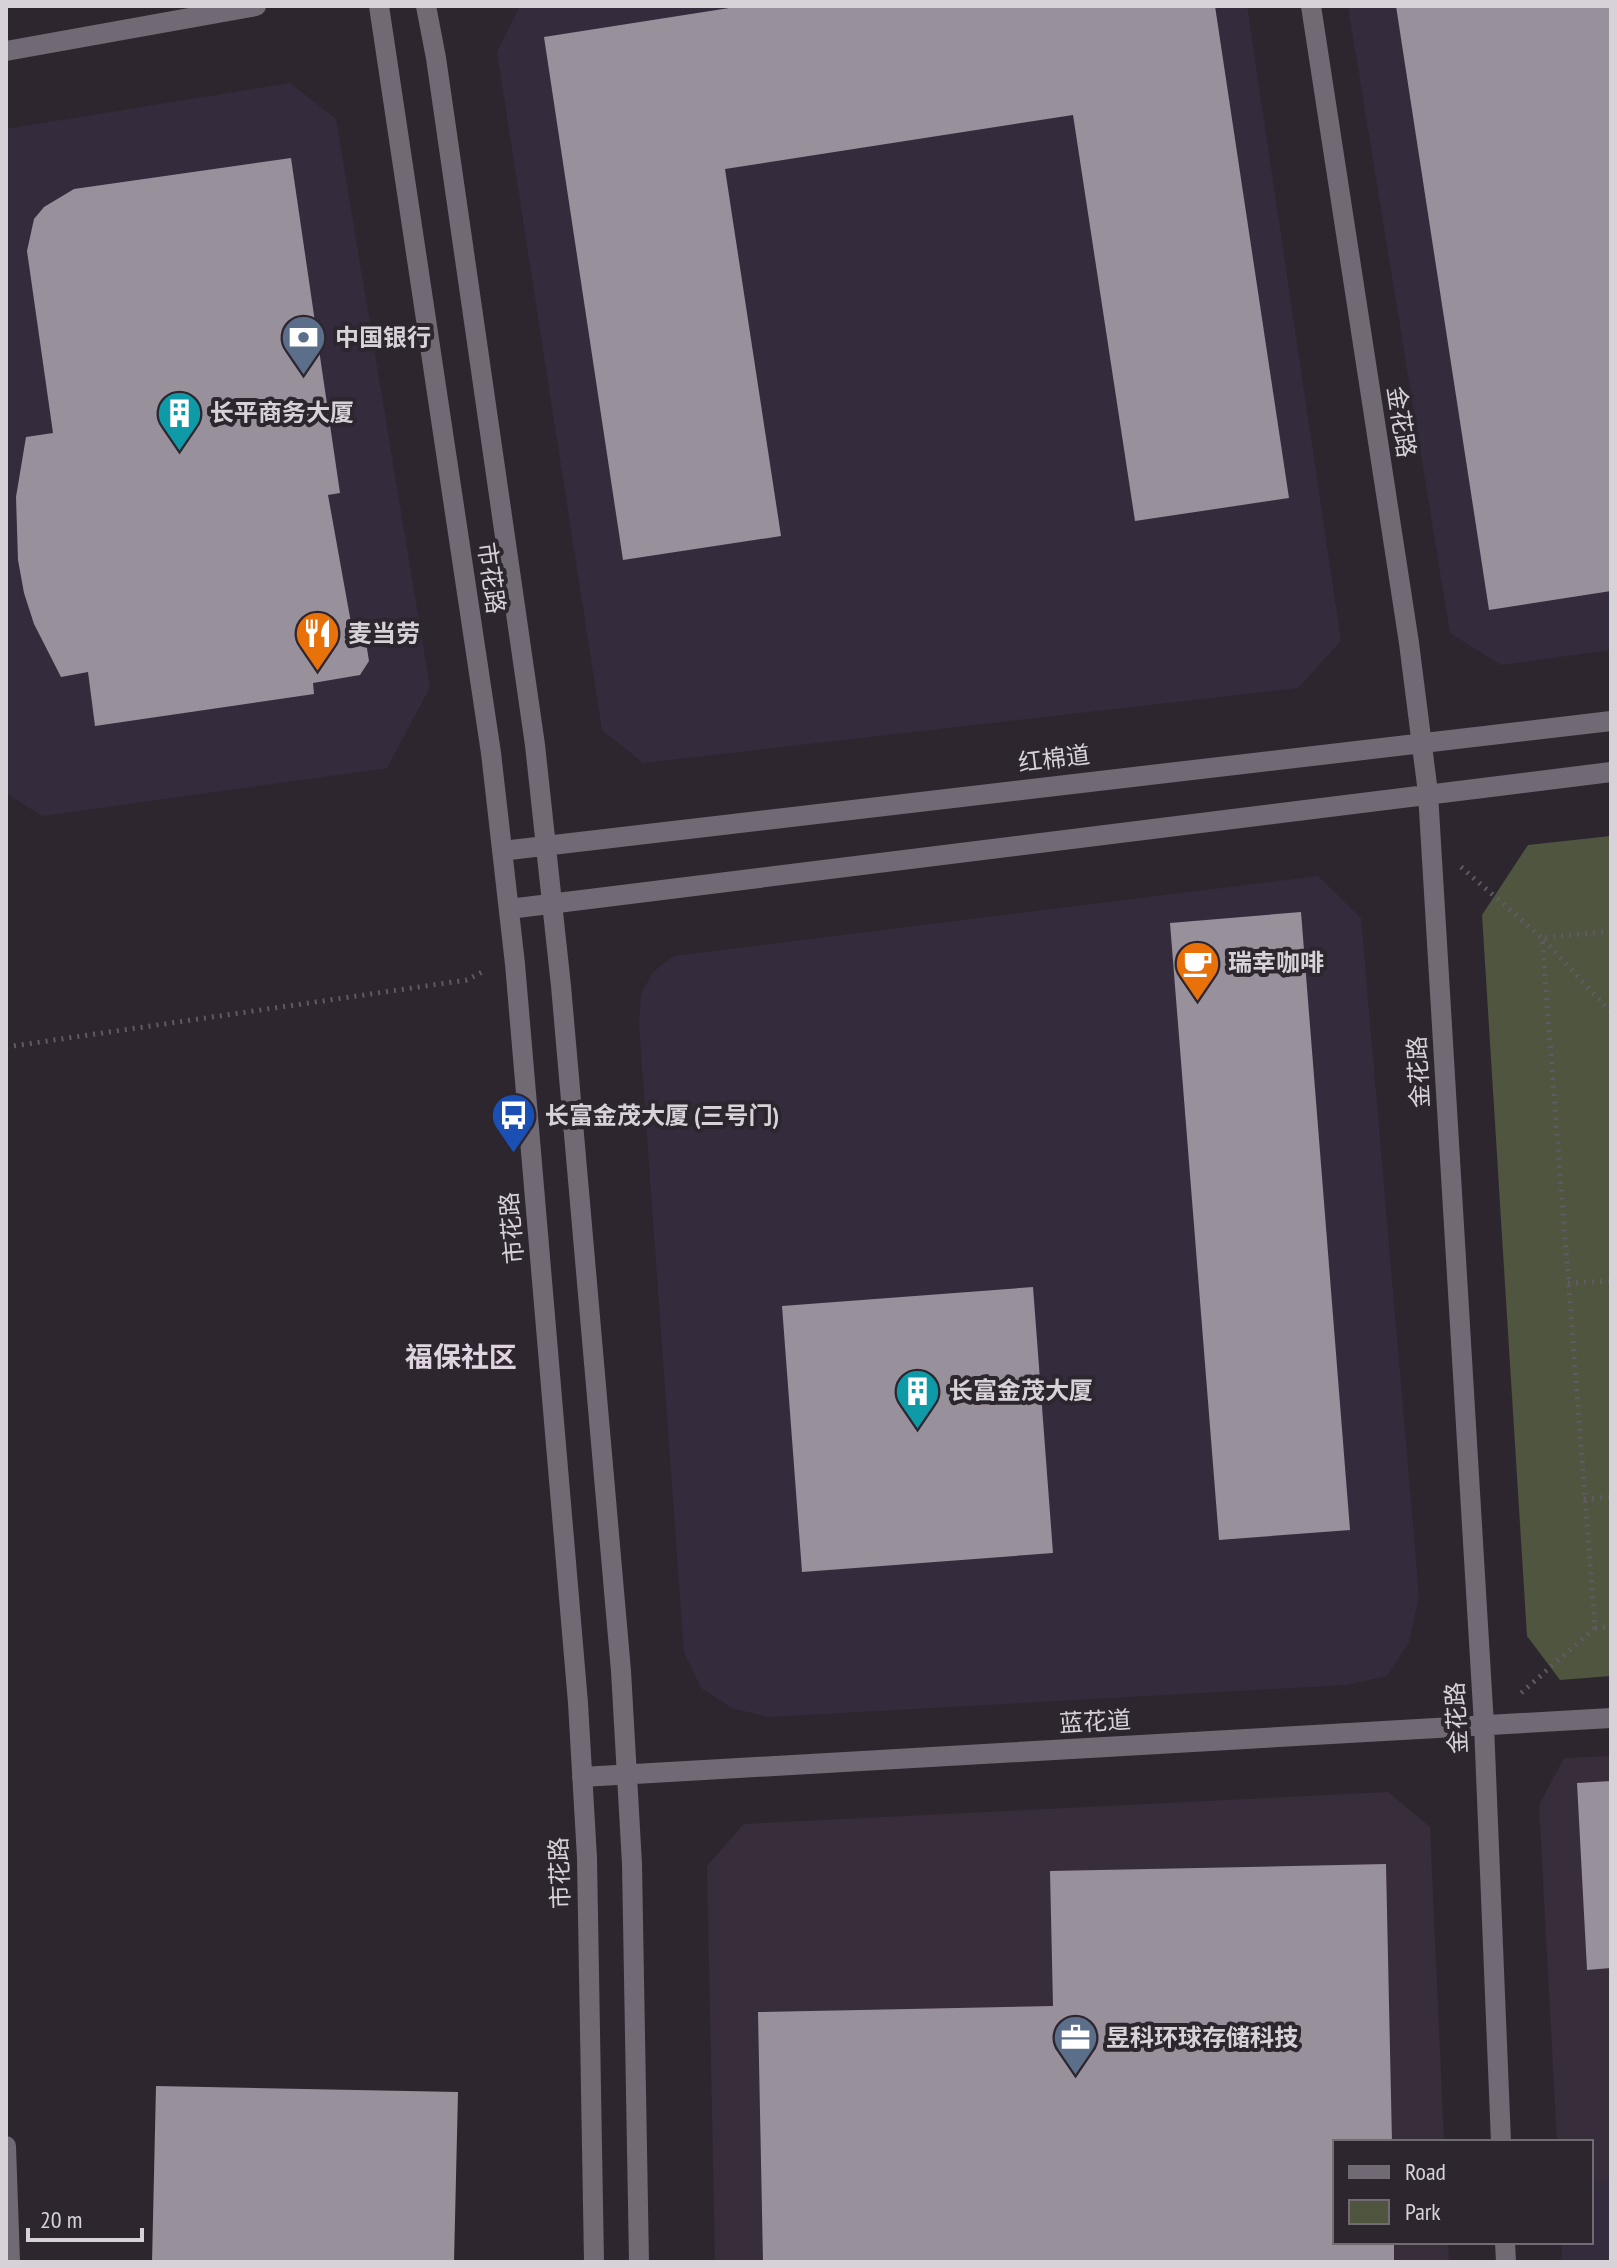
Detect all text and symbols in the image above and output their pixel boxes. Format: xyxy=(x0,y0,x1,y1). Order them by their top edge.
bank icon: 中国银行 xyxy=(280,314,328,377)
place label: 中国银行 xyxy=(335,322,431,353)
street label: 金花路 xyxy=(1381,384,1422,460)
building icon: 长平商务大厦 xyxy=(155,389,203,452)
place label: 长平商务大厦 xyxy=(210,397,354,428)
street label: 市花路 xyxy=(471,540,512,616)
restaurant icon: 麦当劳 xyxy=(293,610,341,673)
place label: 麦当劳 xyxy=(348,618,420,649)
street label: 红棉道 xyxy=(1016,739,1092,778)
cafe icon: 瑞幸咖啡 xyxy=(1173,939,1221,1002)
place label: 瑞幸咖啡 xyxy=(1228,947,1324,978)
street label: 金花路 xyxy=(1401,1035,1436,1109)
bus stop icon: 长富金茂大厦 (三号门) xyxy=(490,1092,538,1155)
place label: 长富金茂大厦 (三号门) xyxy=(545,1100,779,1131)
street label: 市花路 xyxy=(493,1191,530,1265)
district label: 福保社区 xyxy=(405,1338,517,1375)
building icon: 长富金茂大厦 xyxy=(894,1367,942,1430)
place label: 长富金茂大厦 xyxy=(949,1375,1093,1406)
street label: 金花路 xyxy=(1439,1681,1474,1755)
street label: 蓝花道 xyxy=(1058,1704,1132,1739)
street label: 市花路 xyxy=(543,1836,576,1910)
office icon: 昱科环球存储科技 xyxy=(1051,2014,1099,2077)
place label: 昱科环球存储科技 xyxy=(1106,2022,1298,2053)
legend xyxy=(1333,2140,1593,2244)
text: Road xyxy=(1405,2156,1446,2187)
scale bar xyxy=(28,2192,142,2242)
text: Park xyxy=(1405,2196,1441,2227)
text: 20 m xyxy=(40,2204,82,2235)

